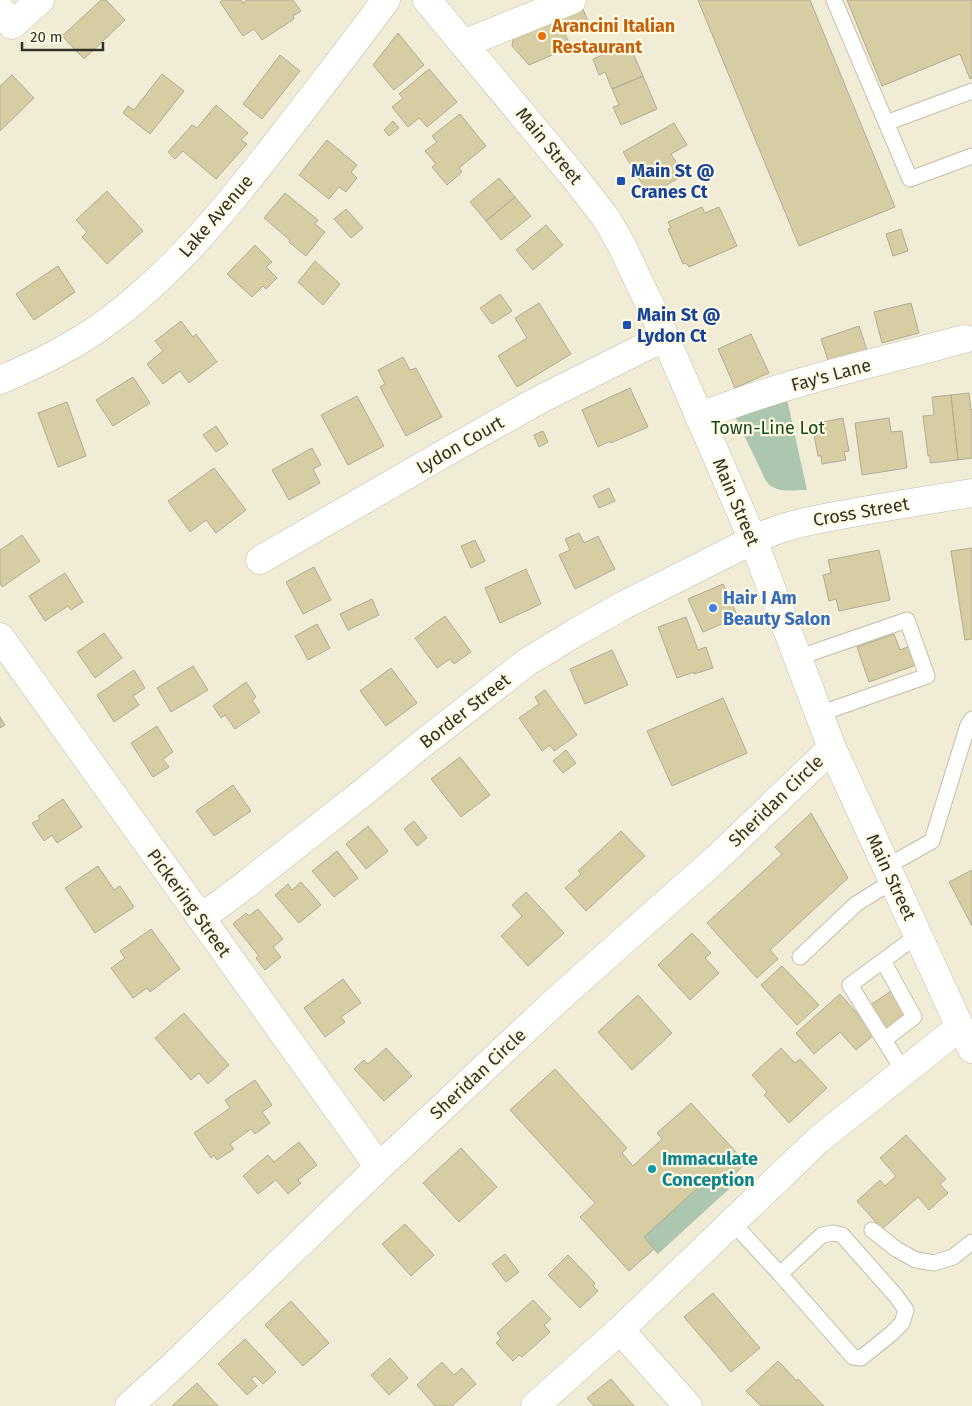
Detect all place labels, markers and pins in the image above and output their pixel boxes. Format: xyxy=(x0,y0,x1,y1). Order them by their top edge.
place label: Arancini Italian Restaurant xyxy=(551,15,675,58)
marker: Arancini Italian Restaurant xyxy=(536,30,548,42)
place label: Main St @ Cranes Ct xyxy=(631,160,715,203)
marker: Main St @ Cranes Ct xyxy=(615,175,627,187)
place label: Main St @ Lydon Ct xyxy=(637,304,721,347)
marker: Main St @ Lydon Ct xyxy=(621,319,633,331)
place label: Hair I Am Beauty Salon xyxy=(723,587,831,630)
marker: Hair I Am Beauty Salon xyxy=(707,602,719,614)
place label: Immaculate Conception xyxy=(662,1148,758,1191)
marker: Immaculate Conception xyxy=(646,1163,658,1175)

